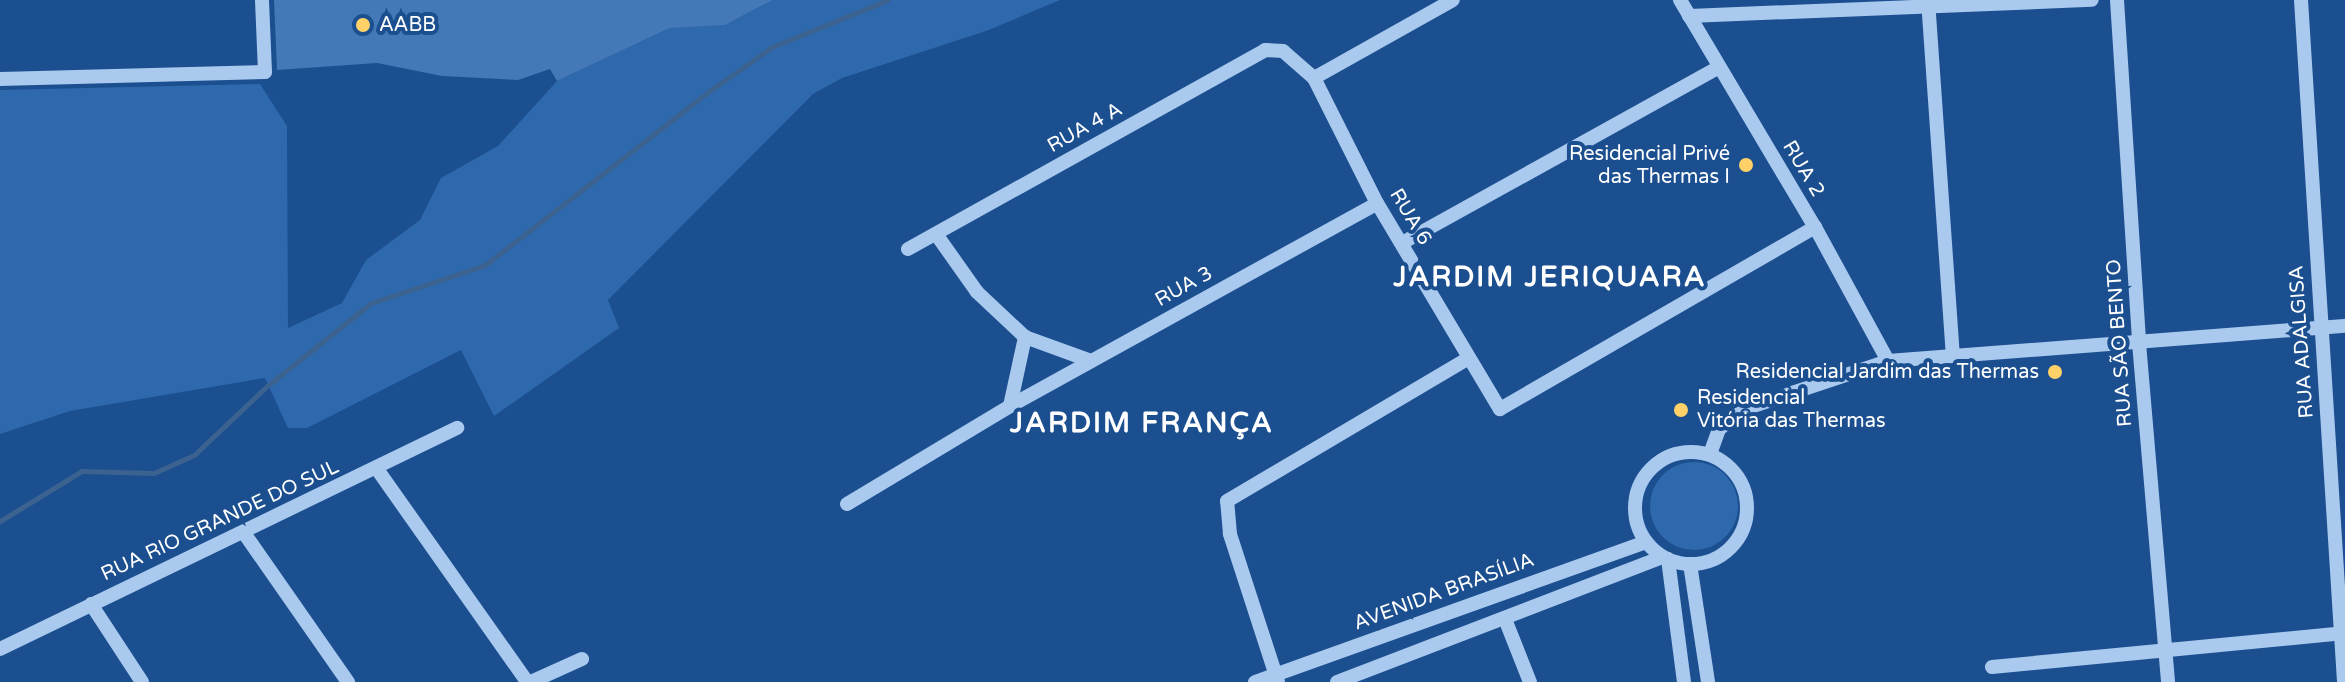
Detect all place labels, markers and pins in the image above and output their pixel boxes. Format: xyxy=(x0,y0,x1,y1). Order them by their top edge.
place label: AABB xyxy=(379,13,436,37)
marker: AABB xyxy=(354,16,372,34)
place label: Residencial Privé das Thermas I xyxy=(1569,142,1730,189)
marker: Residencial Privé das Thermas I xyxy=(1737,156,1755,174)
place label: Residencial Jardim das Thermas xyxy=(1736,360,2039,384)
marker: Residencial Jardim das Thermas xyxy=(2046,363,2064,381)
place label: Residencial Vitória das Thermas xyxy=(1697,386,1885,433)
marker: Residencial Vitória das Thermas xyxy=(1672,401,1690,419)

